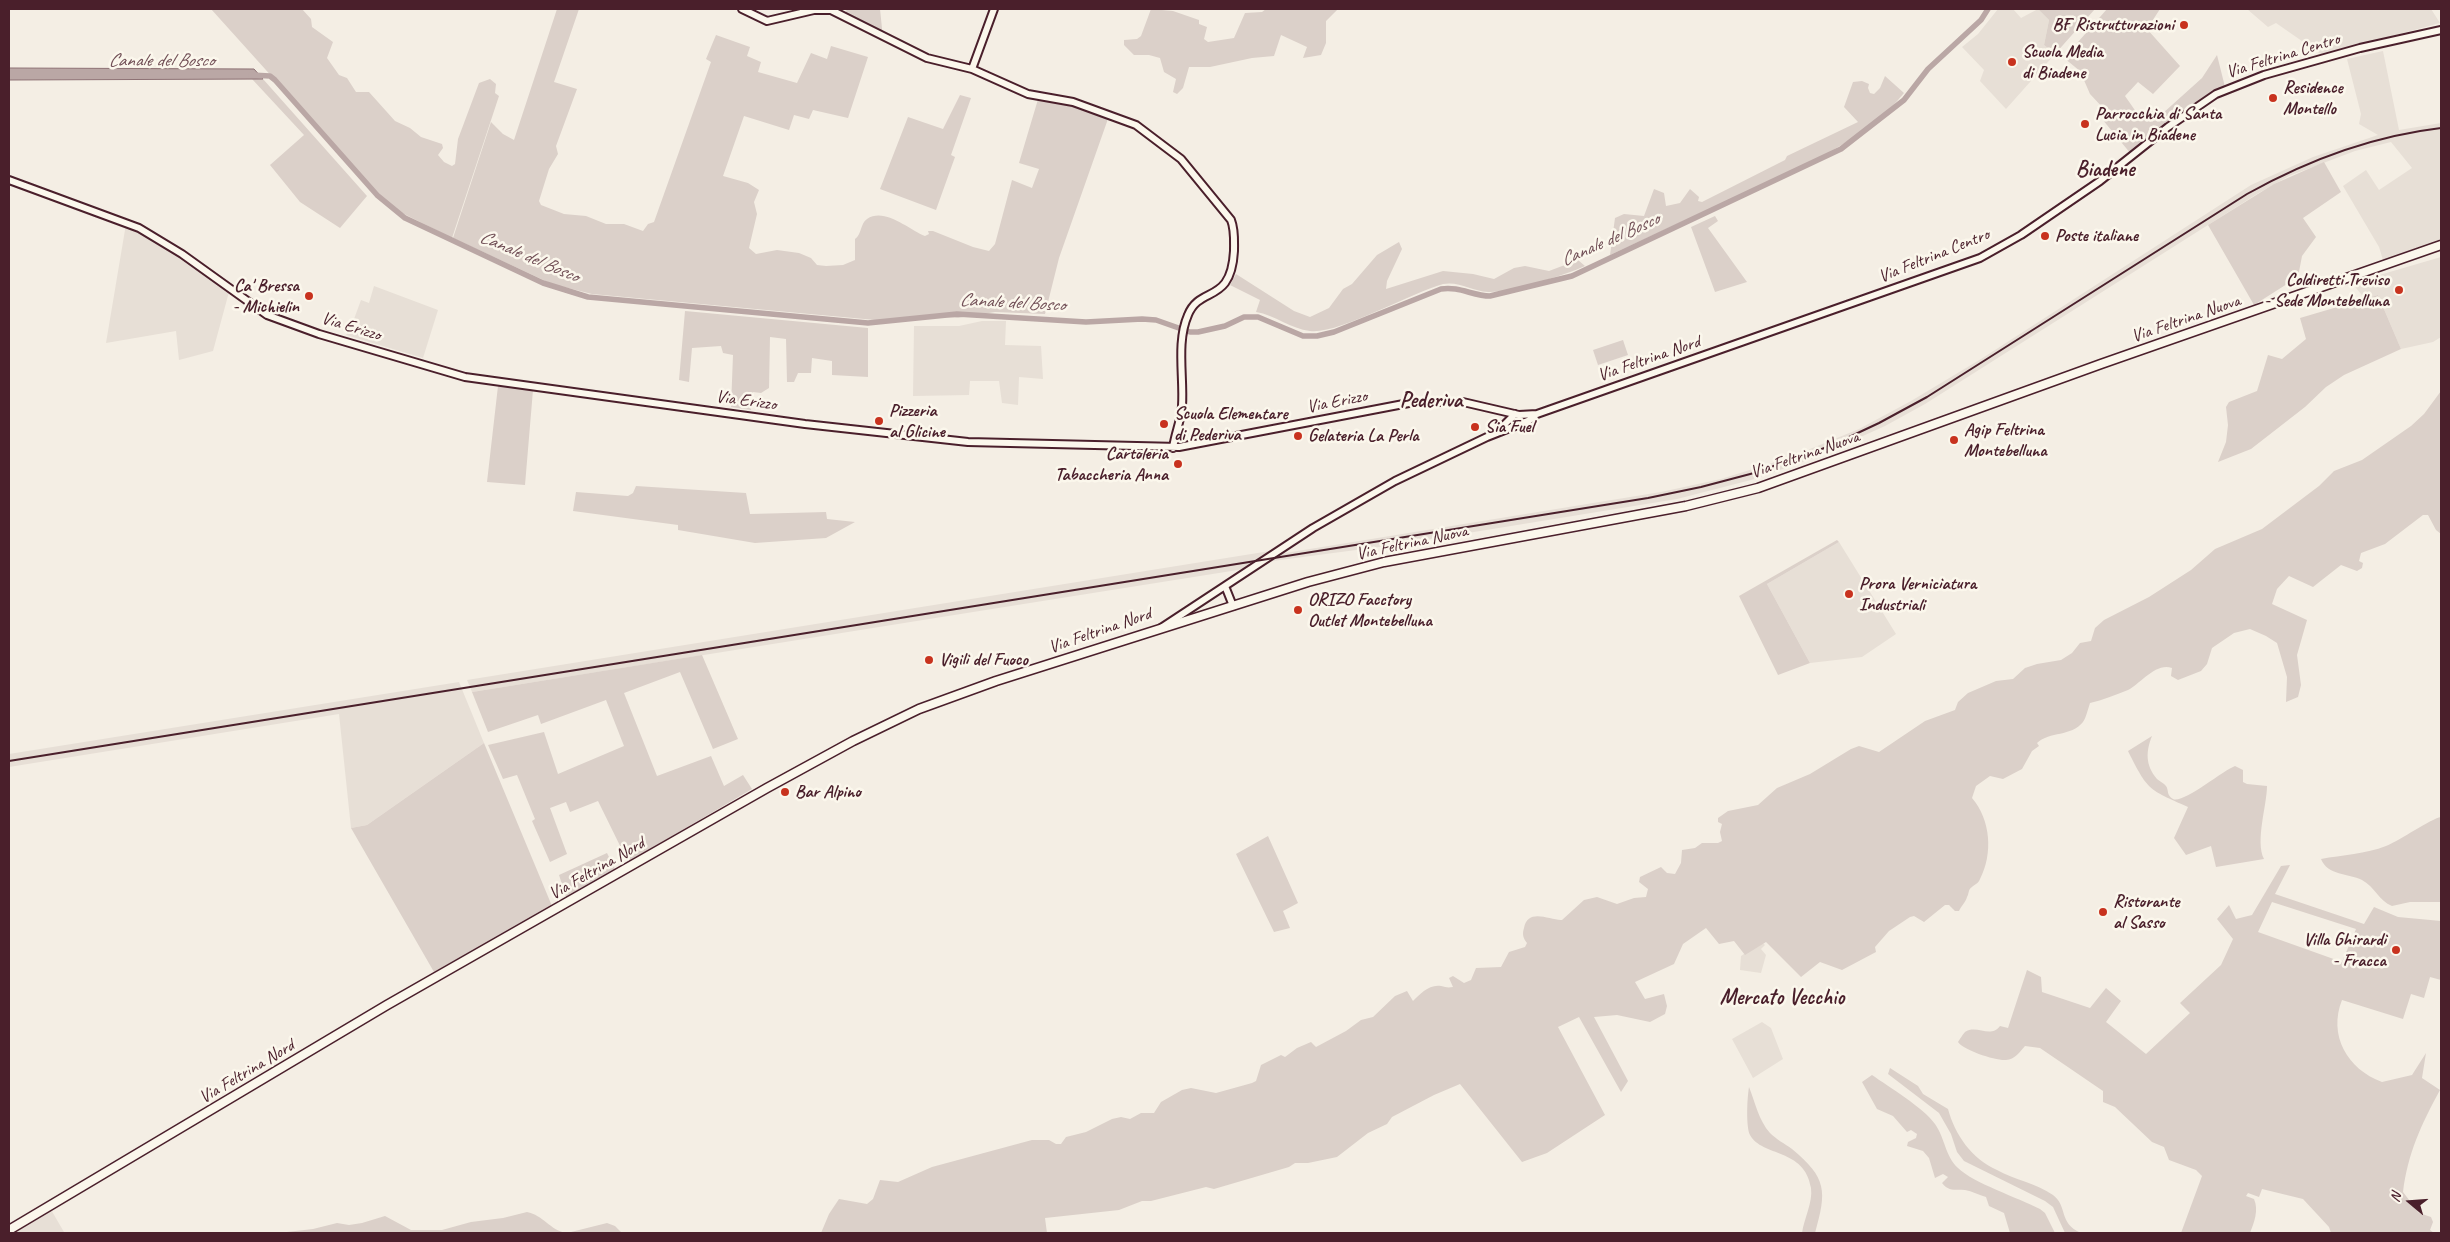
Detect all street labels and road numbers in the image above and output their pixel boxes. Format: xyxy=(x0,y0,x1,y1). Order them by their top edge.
street label: Via Feltrina Centro xyxy=(2224,28,2342,84)
street label: Via Feltrina Centro xyxy=(1875,224,1993,288)
street label: Via Feltrina Nuova xyxy=(2129,290,2243,348)
street label: Via Erizzo xyxy=(319,308,383,346)
street label: Via Feltrina Nord xyxy=(1595,331,1703,387)
street label: Via Erizzo xyxy=(714,386,778,416)
street label: Via Erizzo xyxy=(1305,386,1369,418)
street label: Via Feltrina Nuova xyxy=(1748,426,1862,484)
street label: Via Feltrina Nuova xyxy=(1354,521,1470,565)
street label: Via Feltrina Nord xyxy=(1046,603,1154,659)
street label: Via Feltrina Nord xyxy=(545,833,649,905)
street label: Via Feltrina Nord xyxy=(196,1035,298,1109)

